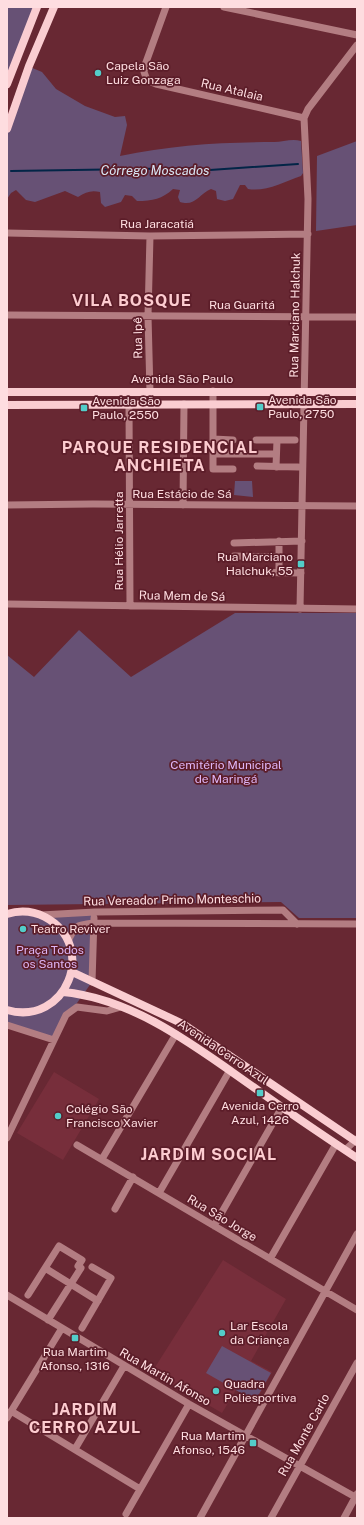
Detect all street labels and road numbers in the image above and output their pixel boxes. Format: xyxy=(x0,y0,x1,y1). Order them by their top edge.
street label: Rua Atalaia xyxy=(199,76,265,104)
street label: Rua Jaracatiá xyxy=(120,217,194,231)
street label: Rua Marciano Halchuk xyxy=(287,252,303,378)
street label: Rua Guaritá xyxy=(209,298,275,312)
street label: Rua Ipê xyxy=(131,317,145,359)
street label: Avenida São Paulo xyxy=(131,372,234,386)
street label: Rua Estácio de Sá xyxy=(132,487,232,501)
street label: Rua Hélio Jarretta xyxy=(112,491,126,591)
street label: Rua Mem de Sá xyxy=(139,588,225,604)
street label: Rua Vereador Primo Monteschio xyxy=(83,891,261,909)
street label: Avenida Cerro Azul xyxy=(175,1017,271,1088)
street label: Rua São Jorge xyxy=(185,1192,260,1244)
street label: Rua Martin Afonso xyxy=(117,1345,213,1409)
street label: Rua Monte Carlo xyxy=(276,1391,333,1479)

